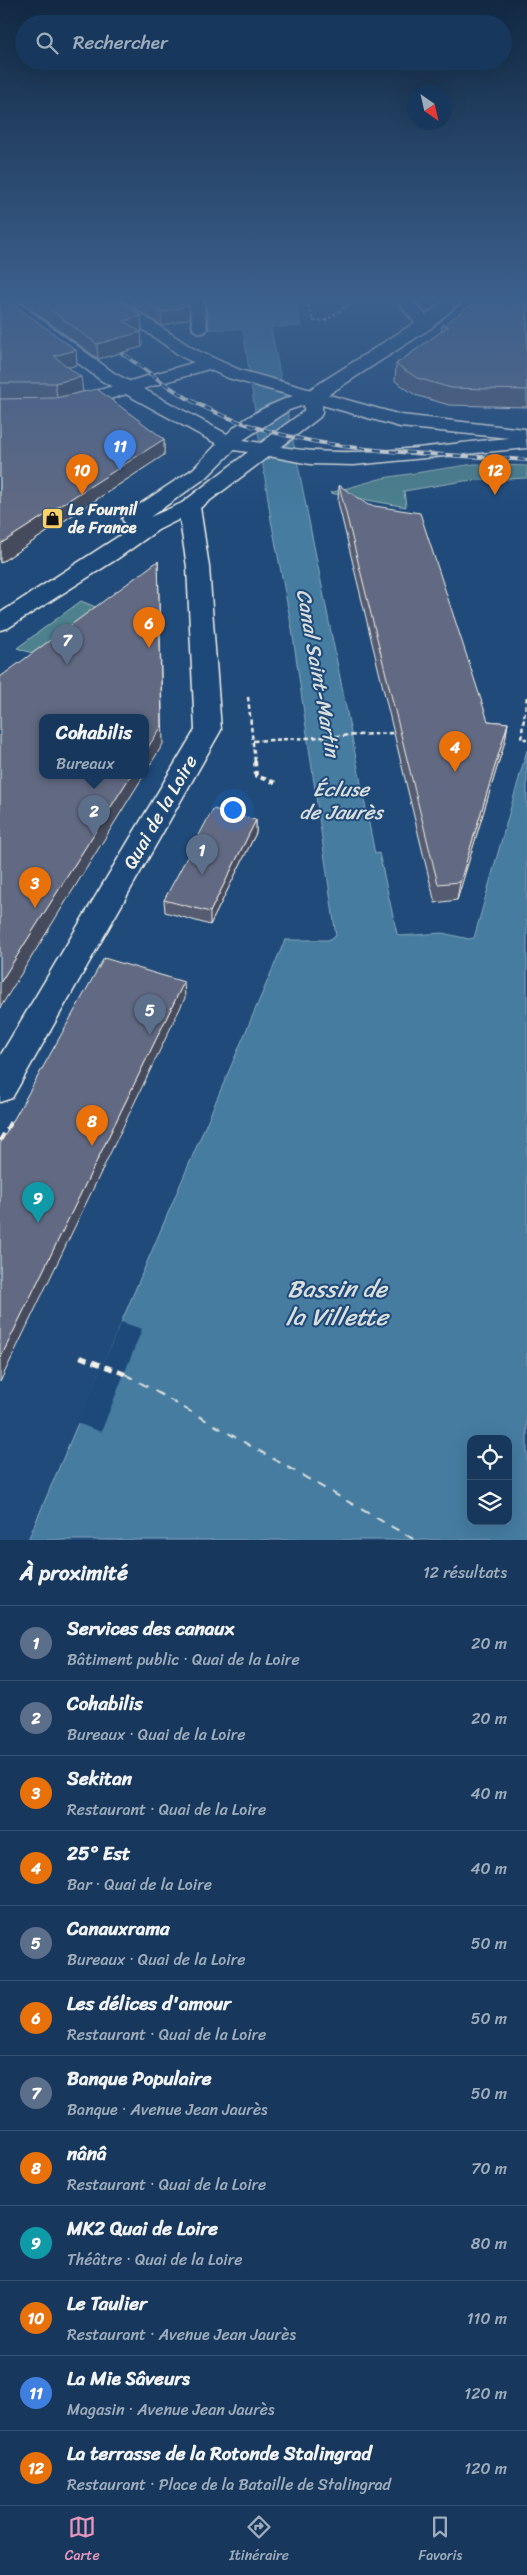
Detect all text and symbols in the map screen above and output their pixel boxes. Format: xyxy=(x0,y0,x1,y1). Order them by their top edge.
search box xyxy=(15,15,512,70)
text: Rechercher xyxy=(73,26,168,59)
icon: search xyxy=(33,29,61,57)
north arrow xyxy=(407,85,452,130)
pin: 11 xyxy=(104,430,136,471)
pin: 10 xyxy=(66,454,98,495)
pin: 12 xyxy=(479,454,511,495)
place label: Le Fournil de France xyxy=(68,495,139,542)
shop icon: Le Fournil de France xyxy=(40,506,64,530)
water label: Canal Saint-Martin xyxy=(286,586,350,762)
pin: 6 xyxy=(133,607,165,648)
pin: 7 xyxy=(51,624,83,665)
popup xyxy=(39,714,149,779)
text: Cohabilis xyxy=(56,716,132,749)
pin: 4 xyxy=(439,731,471,772)
street label: Quai de la Loire xyxy=(114,748,206,876)
text: Bureaux xyxy=(56,749,114,778)
water label: Écluse de Jaurès xyxy=(300,772,385,830)
pin: 2 xyxy=(78,795,110,836)
your location xyxy=(220,797,246,823)
pin: 1 xyxy=(186,834,218,875)
pin: 3 xyxy=(19,867,51,908)
pin: 5 xyxy=(134,994,166,1035)
pin: 8 xyxy=(76,1105,108,1146)
pin: 9 xyxy=(22,1182,54,1223)
water label: Bassin de la Villette xyxy=(286,1268,391,1338)
map controls xyxy=(467,1435,512,1525)
button: locate xyxy=(467,1435,512,1480)
button: layers xyxy=(467,1480,512,1525)
text: À proximité xyxy=(20,1554,128,1592)
text: 12 résultats xyxy=(423,1558,507,1587)
text: Services des canaux xyxy=(67,1612,234,1645)
text: 1 xyxy=(33,1629,39,1658)
text: 20 m xyxy=(471,1629,507,1658)
text: Bâtiment public · Quai de la Loire xyxy=(67,1645,300,1674)
text: Cohabilis xyxy=(67,1687,143,1720)
text: 2 xyxy=(31,1704,41,1733)
text: 20 m xyxy=(471,1704,507,1733)
text: Bureaux · Quai de la Loire xyxy=(67,1720,245,1749)
text: Sekitan xyxy=(67,1762,132,1795)
text: 3 xyxy=(32,1779,40,1808)
text: 40 m xyxy=(470,1779,507,1808)
text: Restaurant · Quai de la Loire xyxy=(67,1795,266,1824)
text: 25° Est xyxy=(67,1837,130,1870)
text: 4 xyxy=(31,1854,41,1883)
text: 40 m xyxy=(470,1854,507,1883)
text: Bar · Quai de la Loire xyxy=(67,1870,212,1899)
text: Canauxrama xyxy=(67,1912,170,1945)
text: 5 xyxy=(31,1929,41,1958)
text: 50 m xyxy=(471,1929,507,1958)
text: Bureaux · Quai de la Loire xyxy=(67,1945,245,1974)
text: Les délices d'amour xyxy=(67,1987,231,2020)
text: 6 xyxy=(31,2004,41,2033)
text: 50 m xyxy=(471,2004,507,2033)
text: Restaurant · Quai de la Loire xyxy=(67,2020,266,2049)
text: Banque Populaire xyxy=(67,2062,211,2095)
text: 7 xyxy=(31,2079,41,2108)
text: 50 m xyxy=(471,2079,507,2108)
text: Banque · Avenue Jean Jaurès xyxy=(67,2095,268,2124)
text: nânâ xyxy=(67,2137,107,2170)
text: 8 xyxy=(31,2154,41,2183)
text: 70 m xyxy=(471,2154,507,2183)
text: Restaurant · Quai de la Loire xyxy=(67,2170,266,2199)
text: MK2 Quai de Loire xyxy=(67,2212,218,2245)
text: 9 xyxy=(31,2229,41,2258)
text: 80 m xyxy=(471,2229,507,2258)
text: Théâtre · Quai de la Loire xyxy=(67,2245,243,2274)
text: Le Taulier xyxy=(67,2287,147,2320)
text: 10 xyxy=(28,2304,44,2333)
text: 110 m xyxy=(467,2304,507,2333)
text: Restaurant · Avenue Jean Jaurès xyxy=(67,2320,296,2349)
text: La Mie Sâveurs xyxy=(67,2362,190,2395)
text: 11 xyxy=(29,2379,43,2408)
text: 120 m xyxy=(464,2379,507,2408)
text: Magasin · Avenue Jean Jaurès xyxy=(67,2395,275,2424)
text: La terrasse de la Rotonde Stalingrad xyxy=(67,2437,371,2470)
text: 12 xyxy=(28,2454,44,2483)
text: 120 m xyxy=(464,2454,507,2483)
text: Restaurant · Place de la Bataille de Stalingrad xyxy=(67,2470,391,2499)
tab: Carte xyxy=(65,2513,100,2568)
tab: Itinéraire xyxy=(229,2513,289,2568)
tab: Favoris xyxy=(419,2513,462,2568)

